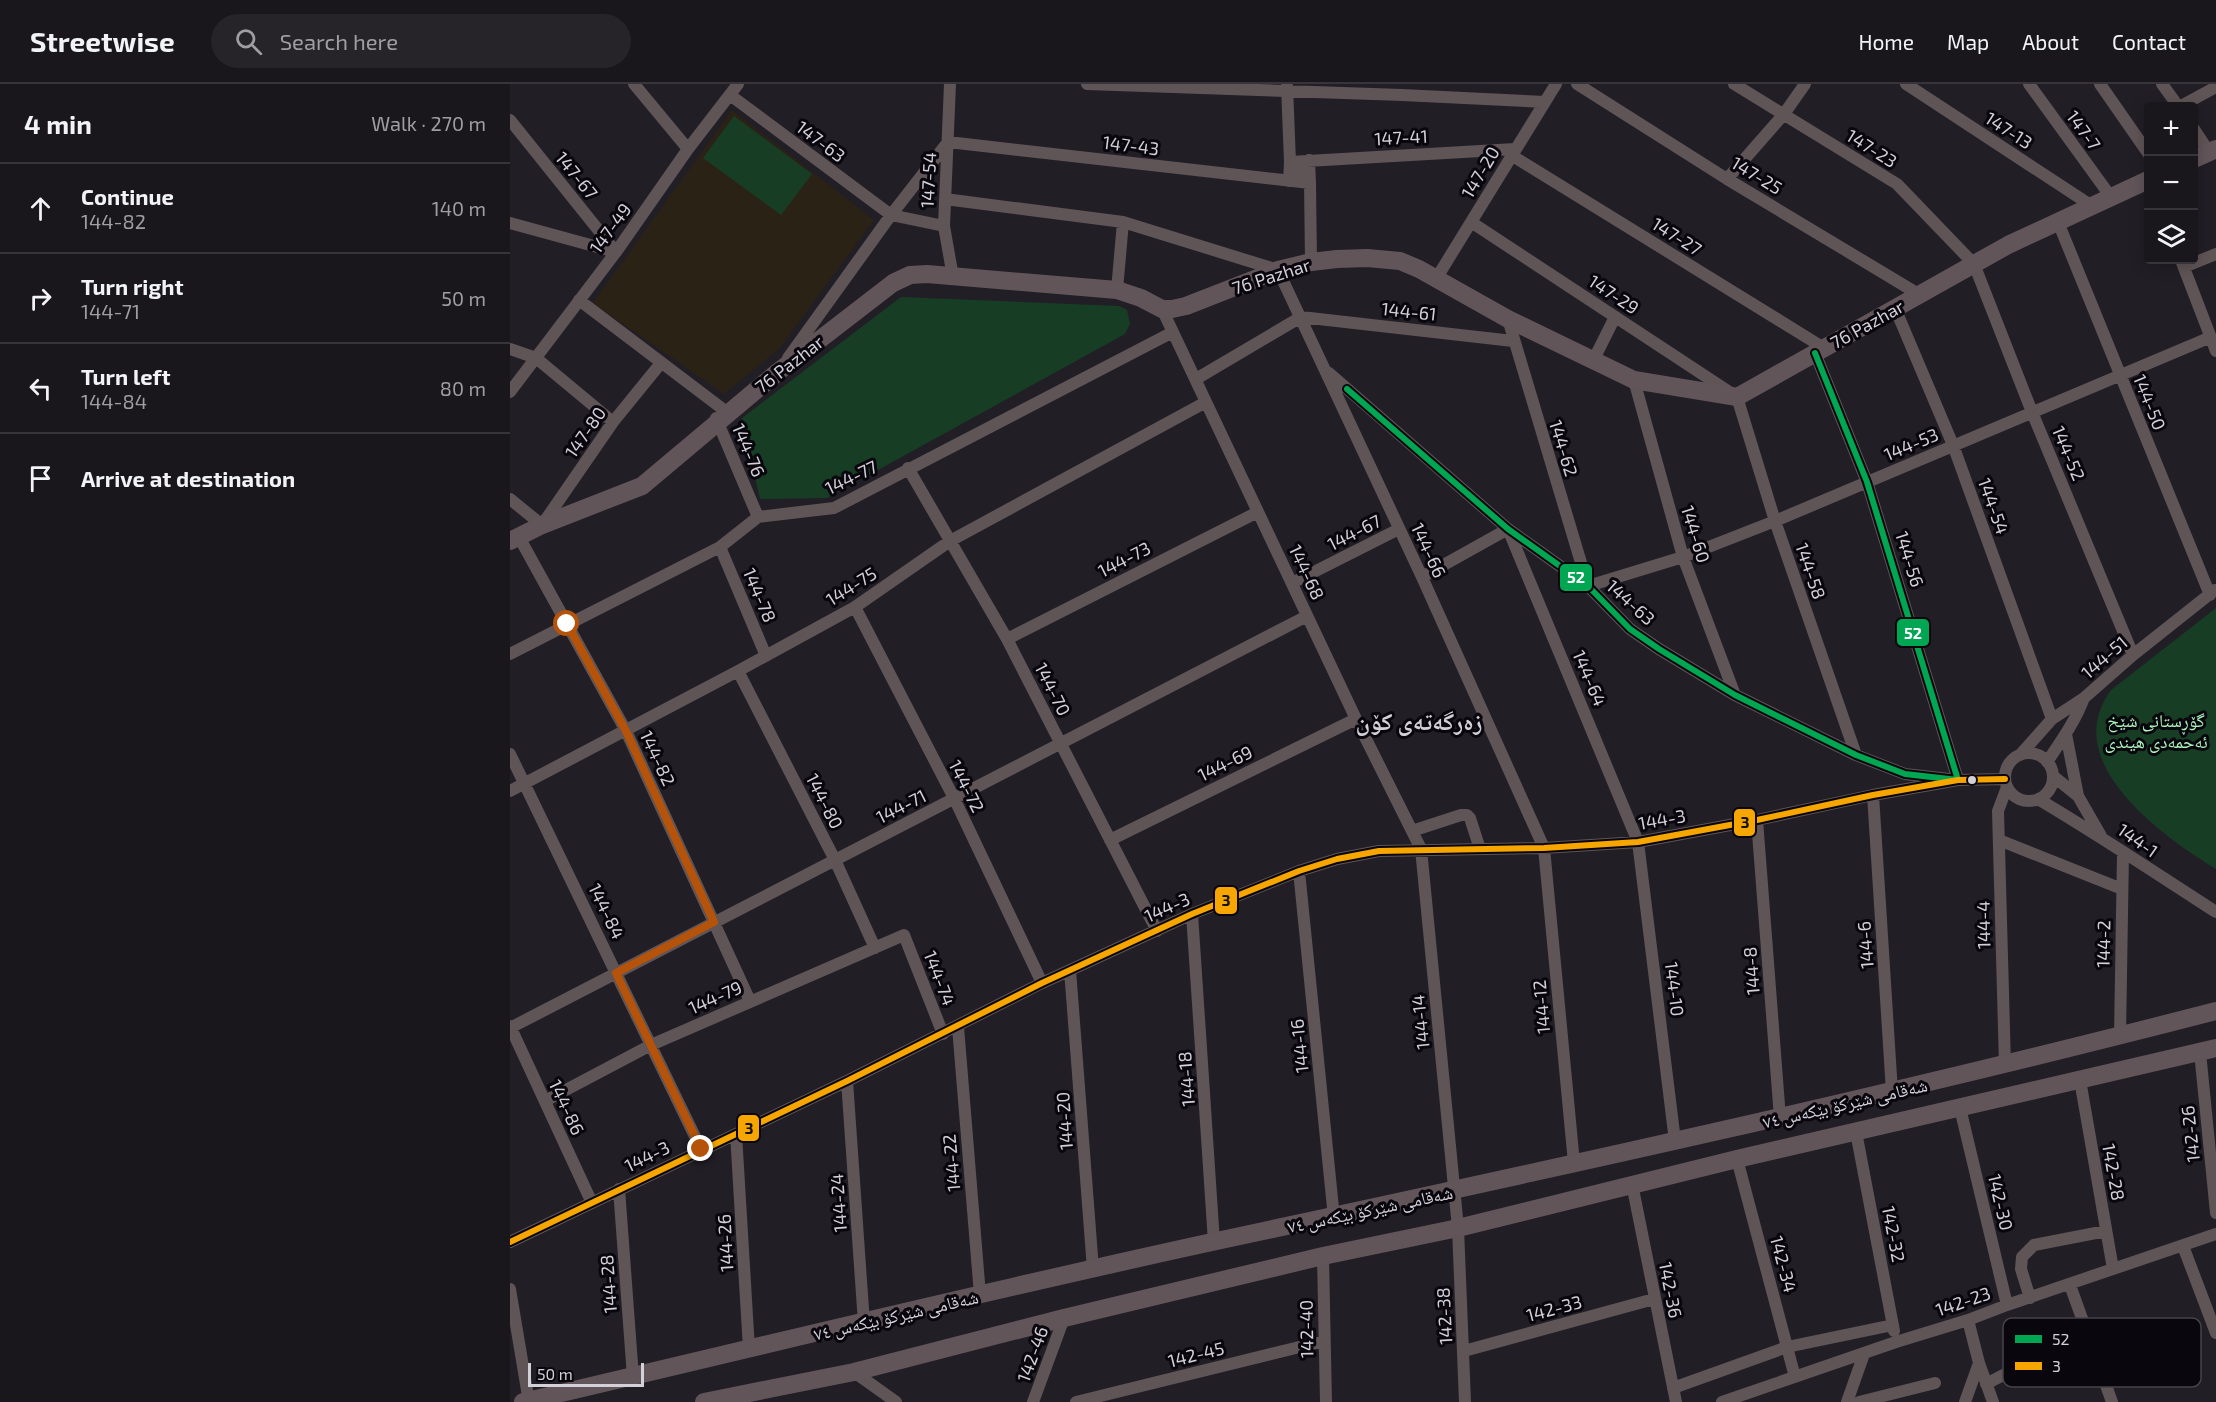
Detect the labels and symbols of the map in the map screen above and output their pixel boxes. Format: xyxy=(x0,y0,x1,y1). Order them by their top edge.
street label: 147-7 xyxy=(2062,106,2106,154)
street label: 147-13 xyxy=(1981,107,2037,153)
street label: 147-63 xyxy=(792,116,850,166)
street label: 147-23 xyxy=(1843,124,1901,172)
street label: 147-41 xyxy=(1374,125,1428,149)
street label: 147-43 xyxy=(1102,131,1160,159)
street label: 147-20 xyxy=(1456,142,1504,202)
street label: 147-67 xyxy=(551,147,603,203)
street label: 147-25 xyxy=(1728,151,1786,199)
street label: 147-54 xyxy=(916,152,940,208)
street label: 147-49 xyxy=(584,199,636,257)
street label: 147-27 xyxy=(1648,212,1706,260)
street label: 76 Pazhar xyxy=(1229,253,1313,299)
street label: 147-29 xyxy=(1585,270,1643,318)
street label: 76 Pazhar xyxy=(1826,295,1908,353)
street label: 144-61 xyxy=(1381,297,1437,325)
street label: 76 Pazhar xyxy=(750,330,828,398)
street label: 144-50 xyxy=(2129,371,2171,433)
street label: 147-80 xyxy=(560,402,610,462)
street label: 144-62 xyxy=(1545,417,1583,479)
street label: 144-76 xyxy=(728,420,770,480)
street label: 144-52 xyxy=(2048,422,2090,484)
street label: 144-53 xyxy=(1880,423,1942,465)
street label: 144-77 xyxy=(821,455,881,499)
street label: 144-54 xyxy=(1974,475,2014,537)
street label: 144-60 xyxy=(1677,503,1715,565)
street label: 144-67 xyxy=(1324,509,1384,555)
street label: 144-66 xyxy=(1407,519,1451,581)
street label: 144-56 xyxy=(1891,528,1929,590)
street label: 144-73 xyxy=(1094,537,1154,581)
street label: 144-58 xyxy=(1791,540,1831,602)
street label: 144-68 xyxy=(1285,541,1329,603)
street label: 144-75 xyxy=(822,562,880,610)
line badge: 52 xyxy=(1559,563,1593,592)
street label: 144-78 xyxy=(739,565,781,625)
text: 52 xyxy=(1567,567,1585,586)
street label: 144-63 xyxy=(1602,575,1660,629)
route start xyxy=(553,610,579,636)
line badge: 52 xyxy=(1896,618,1930,647)
text: 52 xyxy=(1904,623,1922,642)
street label: 144-51 xyxy=(2076,631,2132,683)
street label: 144-64 xyxy=(1568,647,1612,709)
street label: 144-70 xyxy=(1030,659,1076,719)
district label: زەرگەتەی کۆن xyxy=(1356,706,1482,736)
park label: گۆڕستانی شێخ ئەحمەدی هیندی xyxy=(2104,709,2208,753)
street label: 144-82 xyxy=(636,727,680,789)
street label: 144-69 xyxy=(1194,740,1256,786)
street label: 144-72 xyxy=(944,756,990,816)
street label: 144-80 xyxy=(802,770,848,832)
unlabelled marker xyxy=(1966,774,1978,786)
street label: 144-71 xyxy=(872,784,930,828)
street label: 144-3 xyxy=(1637,804,1687,834)
line badge: 3 xyxy=(1733,808,1756,837)
text: 3 xyxy=(1740,812,1750,831)
street label: 144-1 xyxy=(2114,818,2162,862)
street label: 144-84 xyxy=(584,879,630,943)
line badge: 3 xyxy=(1214,886,1238,915)
street label: 144-3 xyxy=(1141,887,1193,927)
text: 3 xyxy=(1221,890,1231,909)
street label: 144-4 xyxy=(1972,901,1994,949)
street label: 144-6 xyxy=(1852,920,1878,970)
street label: 144-2 xyxy=(2092,920,2114,968)
street label: 144-8 xyxy=(1738,946,1764,996)
street label: 144-74 xyxy=(920,947,960,1009)
street label: 144-10 xyxy=(1661,960,1689,1018)
street label: 144-79 xyxy=(685,976,745,1018)
street label: 144-12 xyxy=(1528,979,1554,1035)
street label: 144-14 xyxy=(1406,993,1434,1051)
street label: 144-16 xyxy=(1285,1018,1313,1074)
street label: 144-18 xyxy=(1173,1051,1199,1107)
street label: شەقامی شێرکۆ بێکەس ٧٤ xyxy=(1760,1073,1930,1134)
street label: 144-86 xyxy=(545,1076,589,1138)
street label: 144-20 xyxy=(1051,1091,1077,1151)
street label: 142-26 xyxy=(2176,1105,2204,1163)
line badge: 3 xyxy=(737,1114,760,1142)
text: 3 xyxy=(744,1118,754,1137)
street label: 144-22 xyxy=(938,1133,964,1193)
route end xyxy=(687,1135,713,1161)
street label: 144-3 xyxy=(621,1136,673,1176)
street label: 142-28 xyxy=(2098,1142,2130,1202)
street label: 142-30 xyxy=(1984,1172,2018,1232)
street label: 144-24 xyxy=(825,1173,851,1233)
street label: شەقامی شێرکۆ بێکەس ٧٤ xyxy=(1285,1181,1455,1238)
street label: 142-32 xyxy=(1878,1204,1910,1264)
street label: 144-26 xyxy=(713,1214,737,1272)
street label: 142-34 xyxy=(1766,1233,1802,1295)
street label: 144-28 xyxy=(595,1254,621,1314)
street label: 142-36 xyxy=(1655,1260,1687,1320)
street label: 142-23 xyxy=(1933,1281,1993,1321)
street label: شەقامی شێرکۆ بێکەس ٧٤ xyxy=(811,1285,981,1346)
street label: 142-38 xyxy=(1432,1287,1456,1345)
street label: 142-33 xyxy=(1524,1290,1584,1326)
street label: 142-40 xyxy=(1294,1300,1318,1358)
legend xyxy=(2003,1318,2201,1387)
street label: 142-46 xyxy=(1012,1323,1052,1385)
text: 52 xyxy=(2052,1329,2070,1348)
street label: 142-45 xyxy=(1166,1336,1226,1372)
text: 3 xyxy=(2052,1356,2061,1375)
scale bar xyxy=(528,1360,644,1388)

